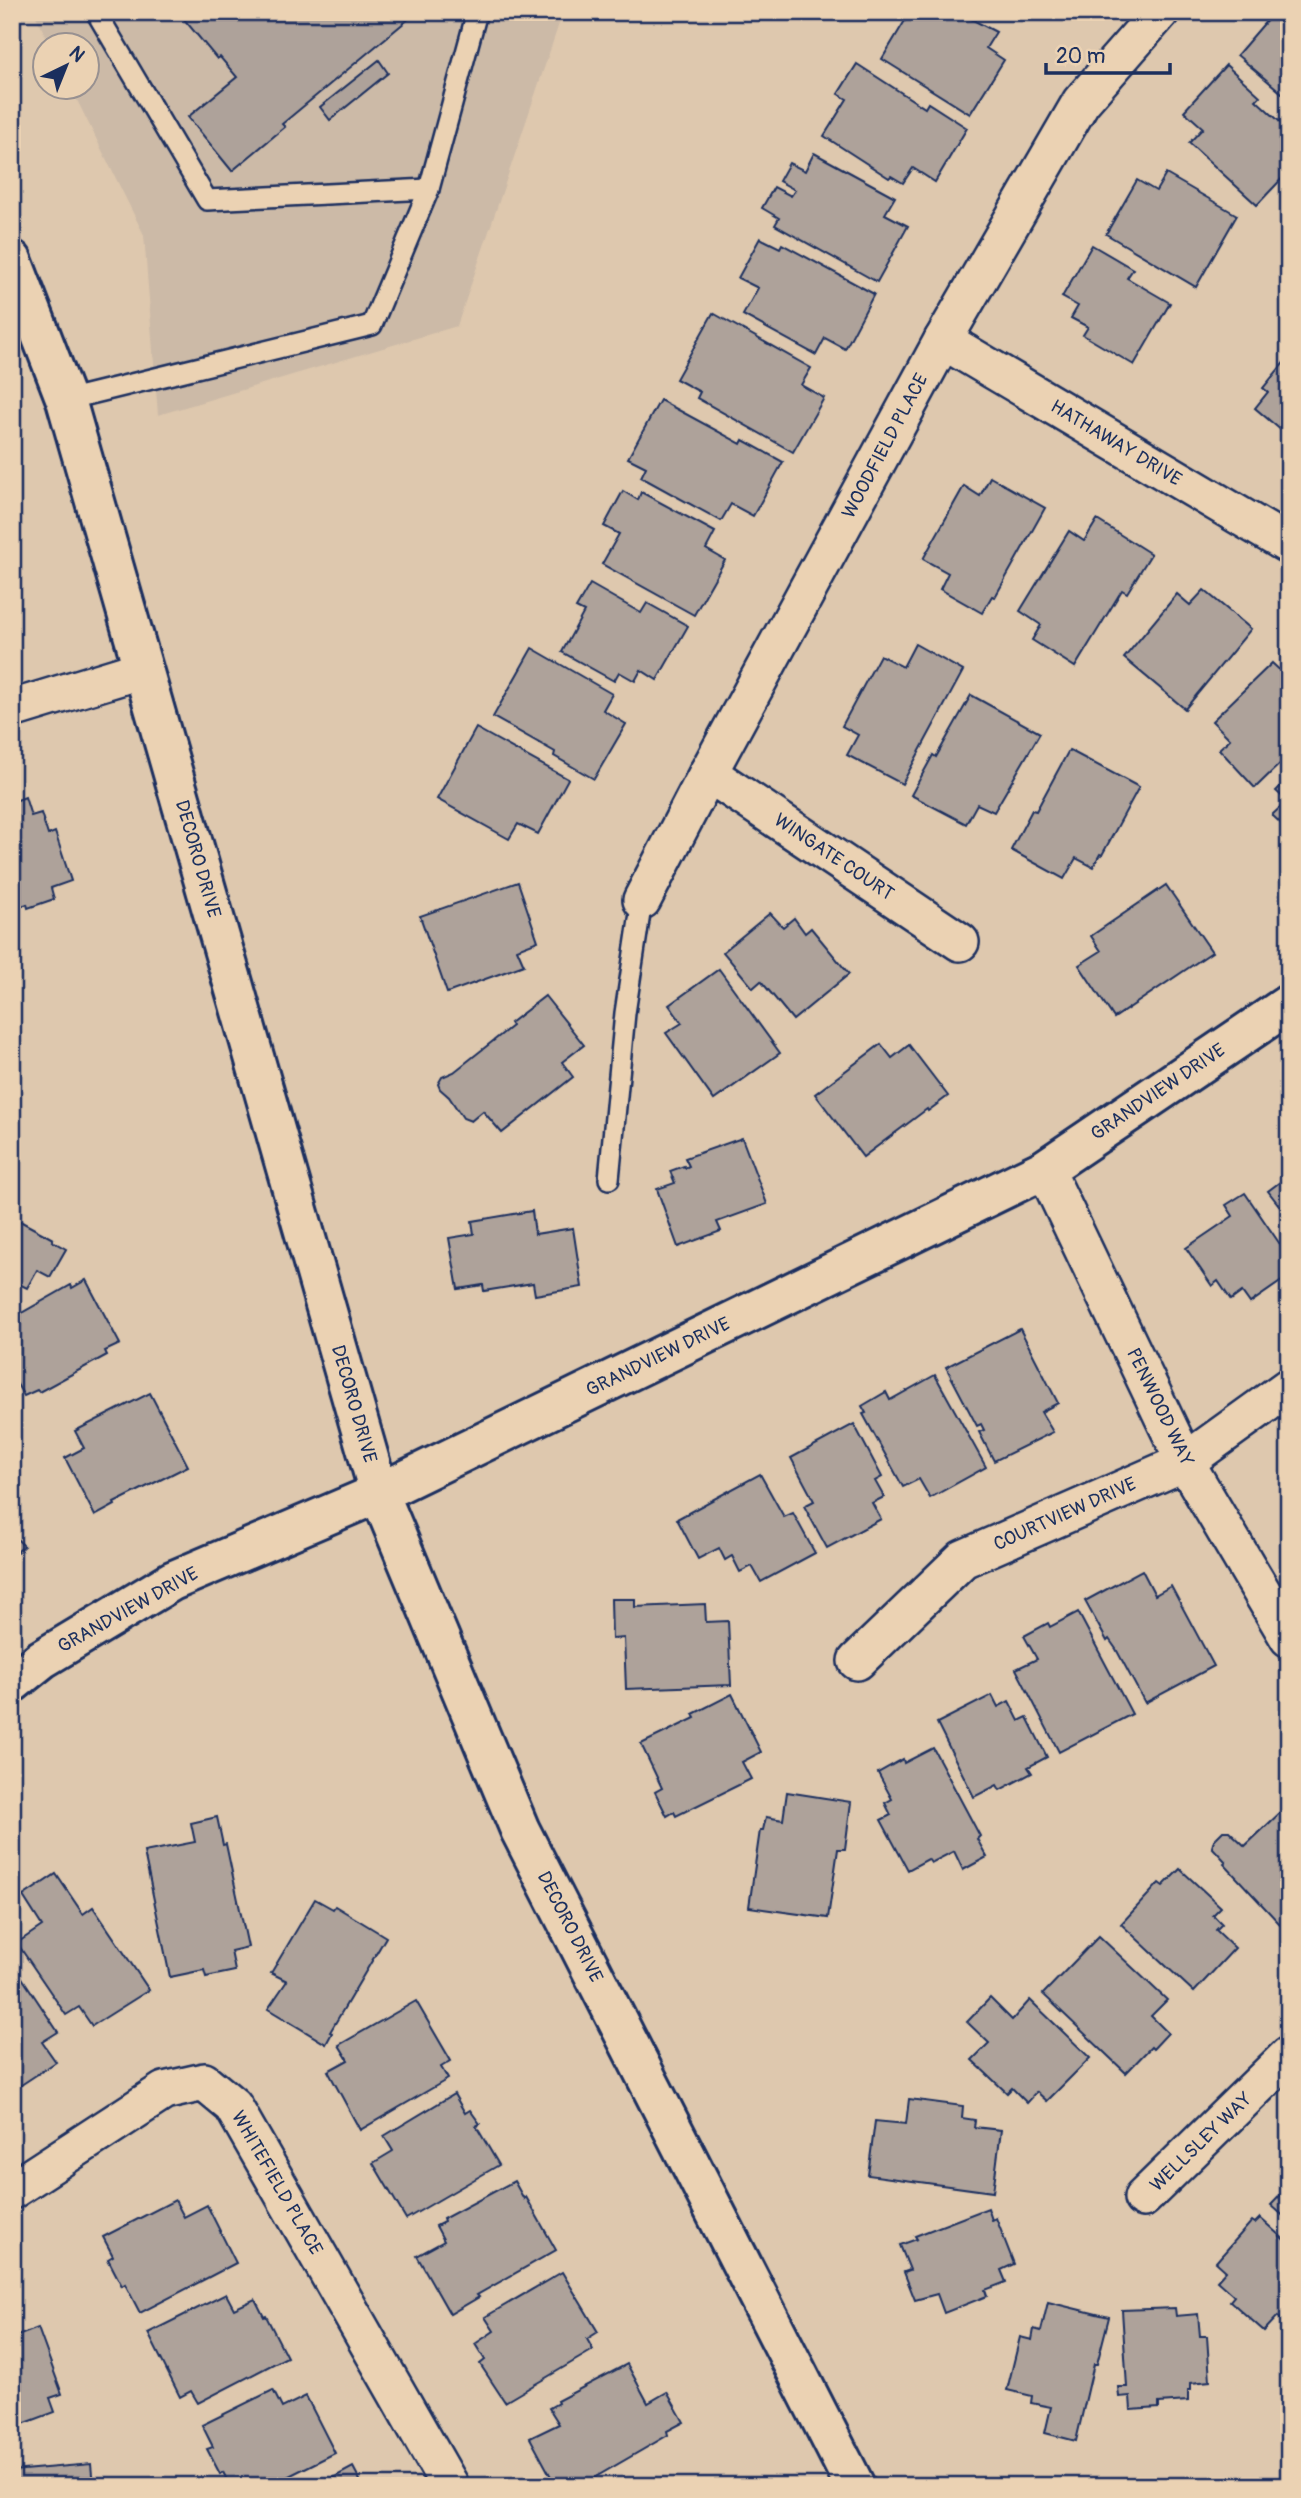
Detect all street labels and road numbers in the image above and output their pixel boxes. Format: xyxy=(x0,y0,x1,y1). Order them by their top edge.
street label: WOODFIELD PLACE xyxy=(837,369,933,523)
street label: HATHAWAY DRIVE xyxy=(1046,394,1186,492)
street label: DECORO DRIVE xyxy=(170,797,226,921)
street label: WINGATE COURT xyxy=(769,808,899,906)
street label: GRANDVIEW DRIVE xyxy=(1086,1038,1230,1146)
street label: GRANDVIEW DRIVE xyxy=(582,1312,734,1402)
street label: DECORO DRIVE xyxy=(326,1342,382,1466)
street label: PENWOOD WAY xyxy=(1121,1344,1199,1470)
street label: COURTVIEW DRIVE xyxy=(990,1472,1140,1556)
street label: GRANDVIEW DRIVE xyxy=(53,1561,203,1659)
street label: DECORO DRIVE xyxy=(532,1867,608,1987)
street label: WELLSLEY WAY xyxy=(1145,2087,1257,2197)
street label: WHITEFIELD PLACE xyxy=(226,2107,328,2260)

